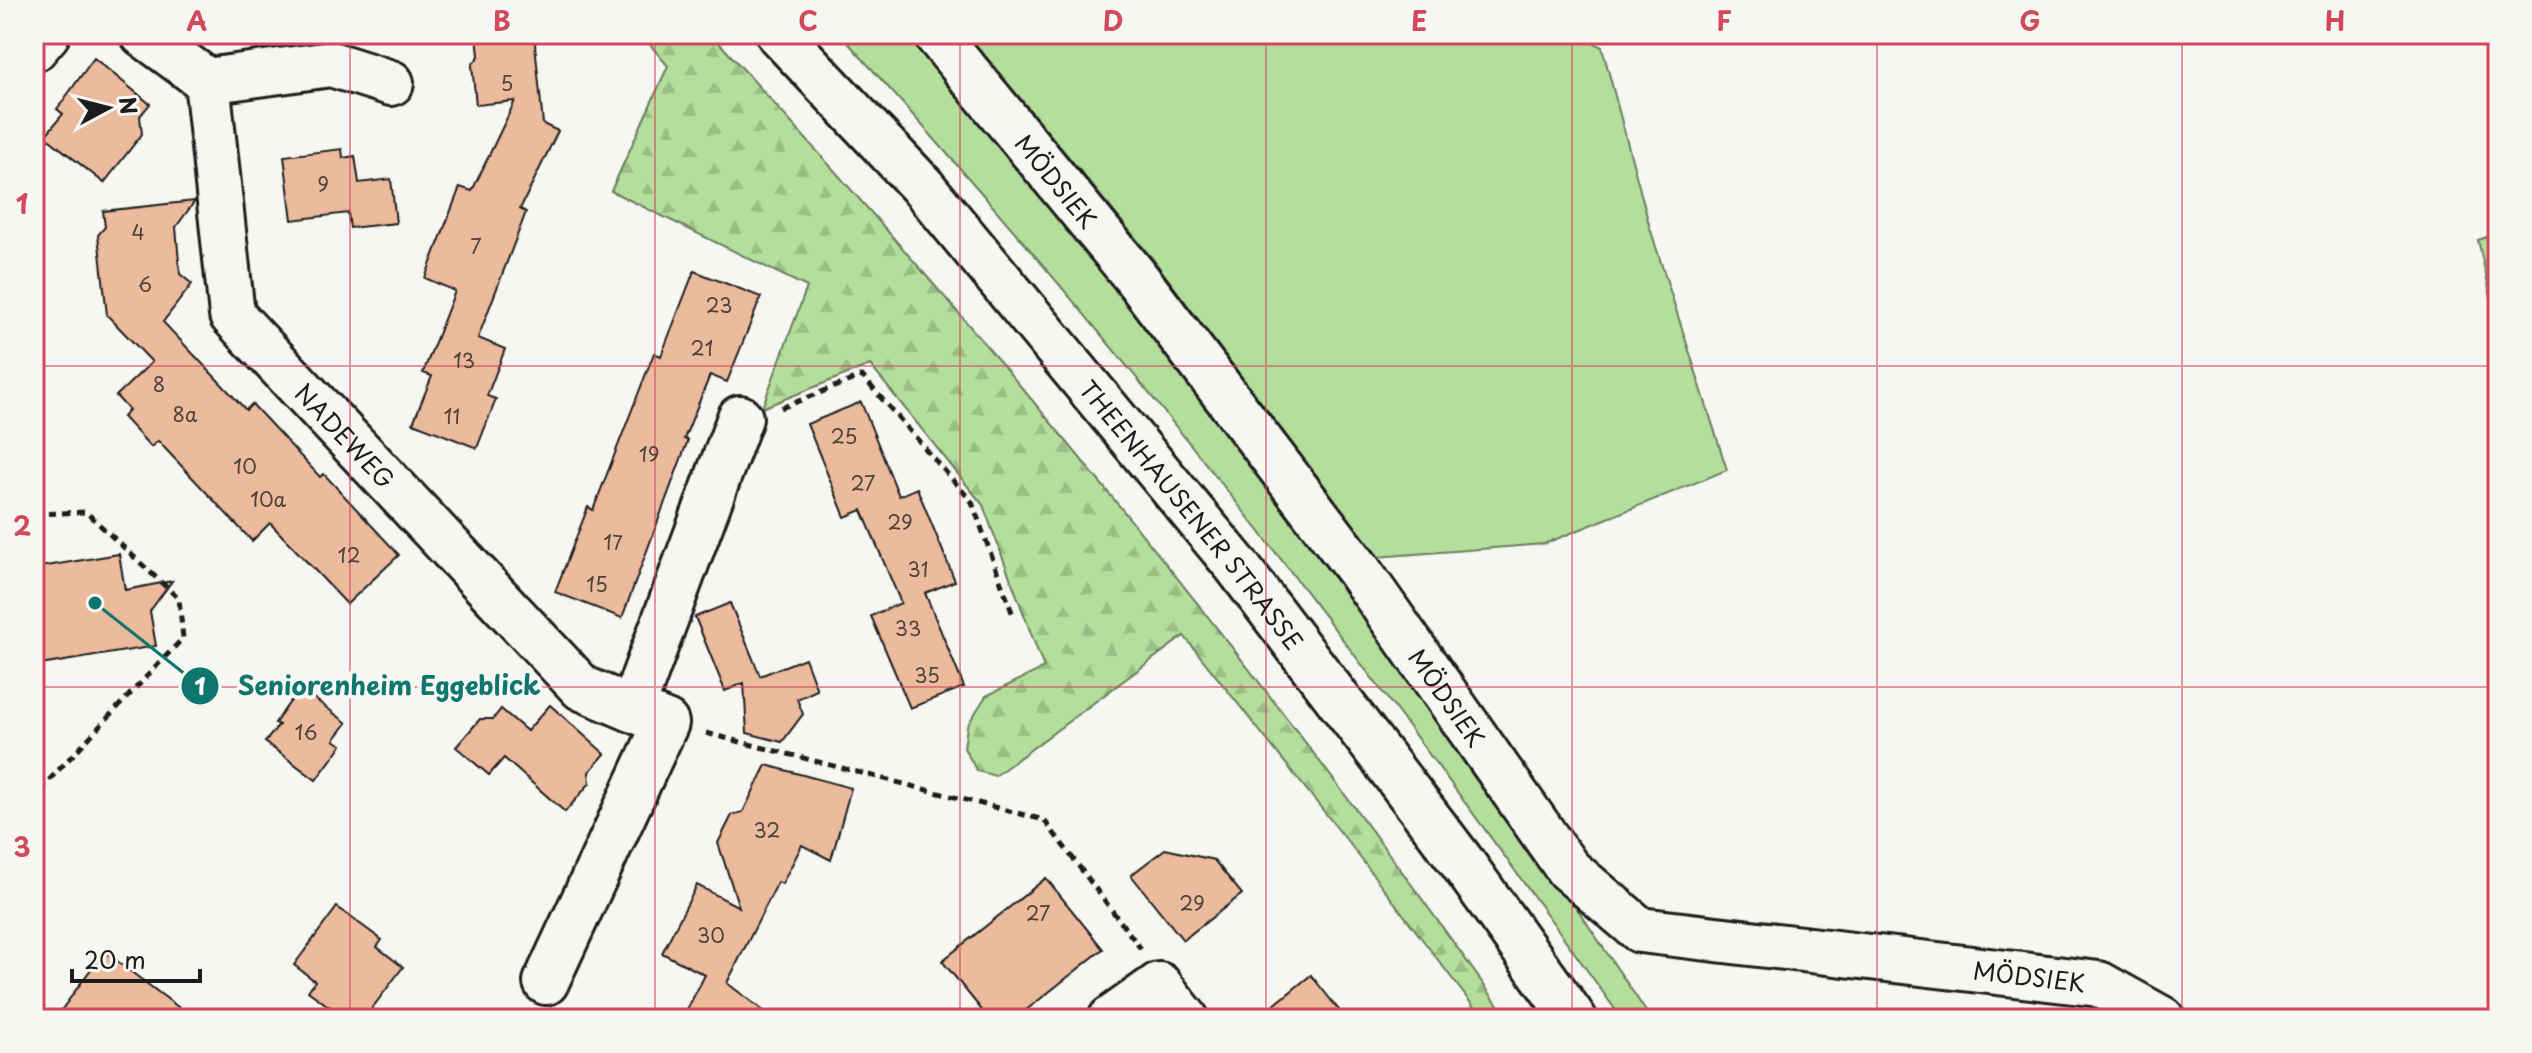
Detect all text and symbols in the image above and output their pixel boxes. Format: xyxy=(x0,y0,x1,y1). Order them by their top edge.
text: A xyxy=(187,1,207,40)
text: B xyxy=(493,1,511,40)
text: C xyxy=(798,1,818,40)
text: D xyxy=(1103,1,1123,40)
text: E xyxy=(1411,1,1427,40)
text: F xyxy=(1716,1,1732,40)
text: G xyxy=(2019,1,2041,40)
text: H xyxy=(2325,1,2345,40)
north arrow xyxy=(68,68,148,148)
house number: 5 xyxy=(501,68,513,98)
text: N xyxy=(112,95,147,116)
street label: MÖDSIEK xyxy=(1007,126,1106,236)
house number: 9 xyxy=(317,169,329,199)
text: 1 xyxy=(16,184,28,223)
house number: 4 xyxy=(131,217,145,247)
house number: 7 xyxy=(470,231,482,261)
house number: 6 xyxy=(138,269,152,299)
house number: 23 xyxy=(705,290,733,320)
house number: 21 xyxy=(690,333,714,363)
house number: 13 xyxy=(453,345,475,375)
house number: 8 xyxy=(153,369,165,399)
street label: THEENHAUSENER STRASSE xyxy=(1072,372,1312,657)
street label: NADEWEG xyxy=(287,375,403,496)
house number: 8a xyxy=(173,399,198,429)
house number: 11 xyxy=(444,401,460,431)
house number: 25 xyxy=(831,421,857,451)
house number: 19 xyxy=(639,439,659,469)
house number: 10 xyxy=(233,451,257,481)
house number: 27 xyxy=(851,468,875,498)
house number: 10a xyxy=(250,484,287,514)
text: 2 xyxy=(13,506,31,545)
house number: 29 xyxy=(887,507,913,537)
house number: 17 xyxy=(603,527,623,557)
house number: 12 xyxy=(337,540,361,570)
house number: 31 xyxy=(908,554,928,584)
house number: 15 xyxy=(586,569,608,599)
house number: 33 xyxy=(895,613,921,643)
street label: MÖDSIEK xyxy=(1401,641,1495,754)
house number: 35 xyxy=(914,660,940,690)
callout: Seniorenheim Eggeblick xyxy=(180,661,557,711)
text: Seniorenheim Eggeblick xyxy=(237,665,541,704)
text: 1 xyxy=(194,667,206,703)
house number: 16 xyxy=(295,717,318,747)
house number: 32 xyxy=(754,815,780,845)
text: 3 xyxy=(13,827,31,866)
house number: 29 xyxy=(1179,888,1205,918)
house number: 27 xyxy=(1026,898,1050,928)
house number: 30 xyxy=(697,920,725,950)
scale bar xyxy=(72,933,200,983)
text: 20 m xyxy=(84,941,146,977)
street label: MÖDSIEK xyxy=(1971,951,2087,1000)

